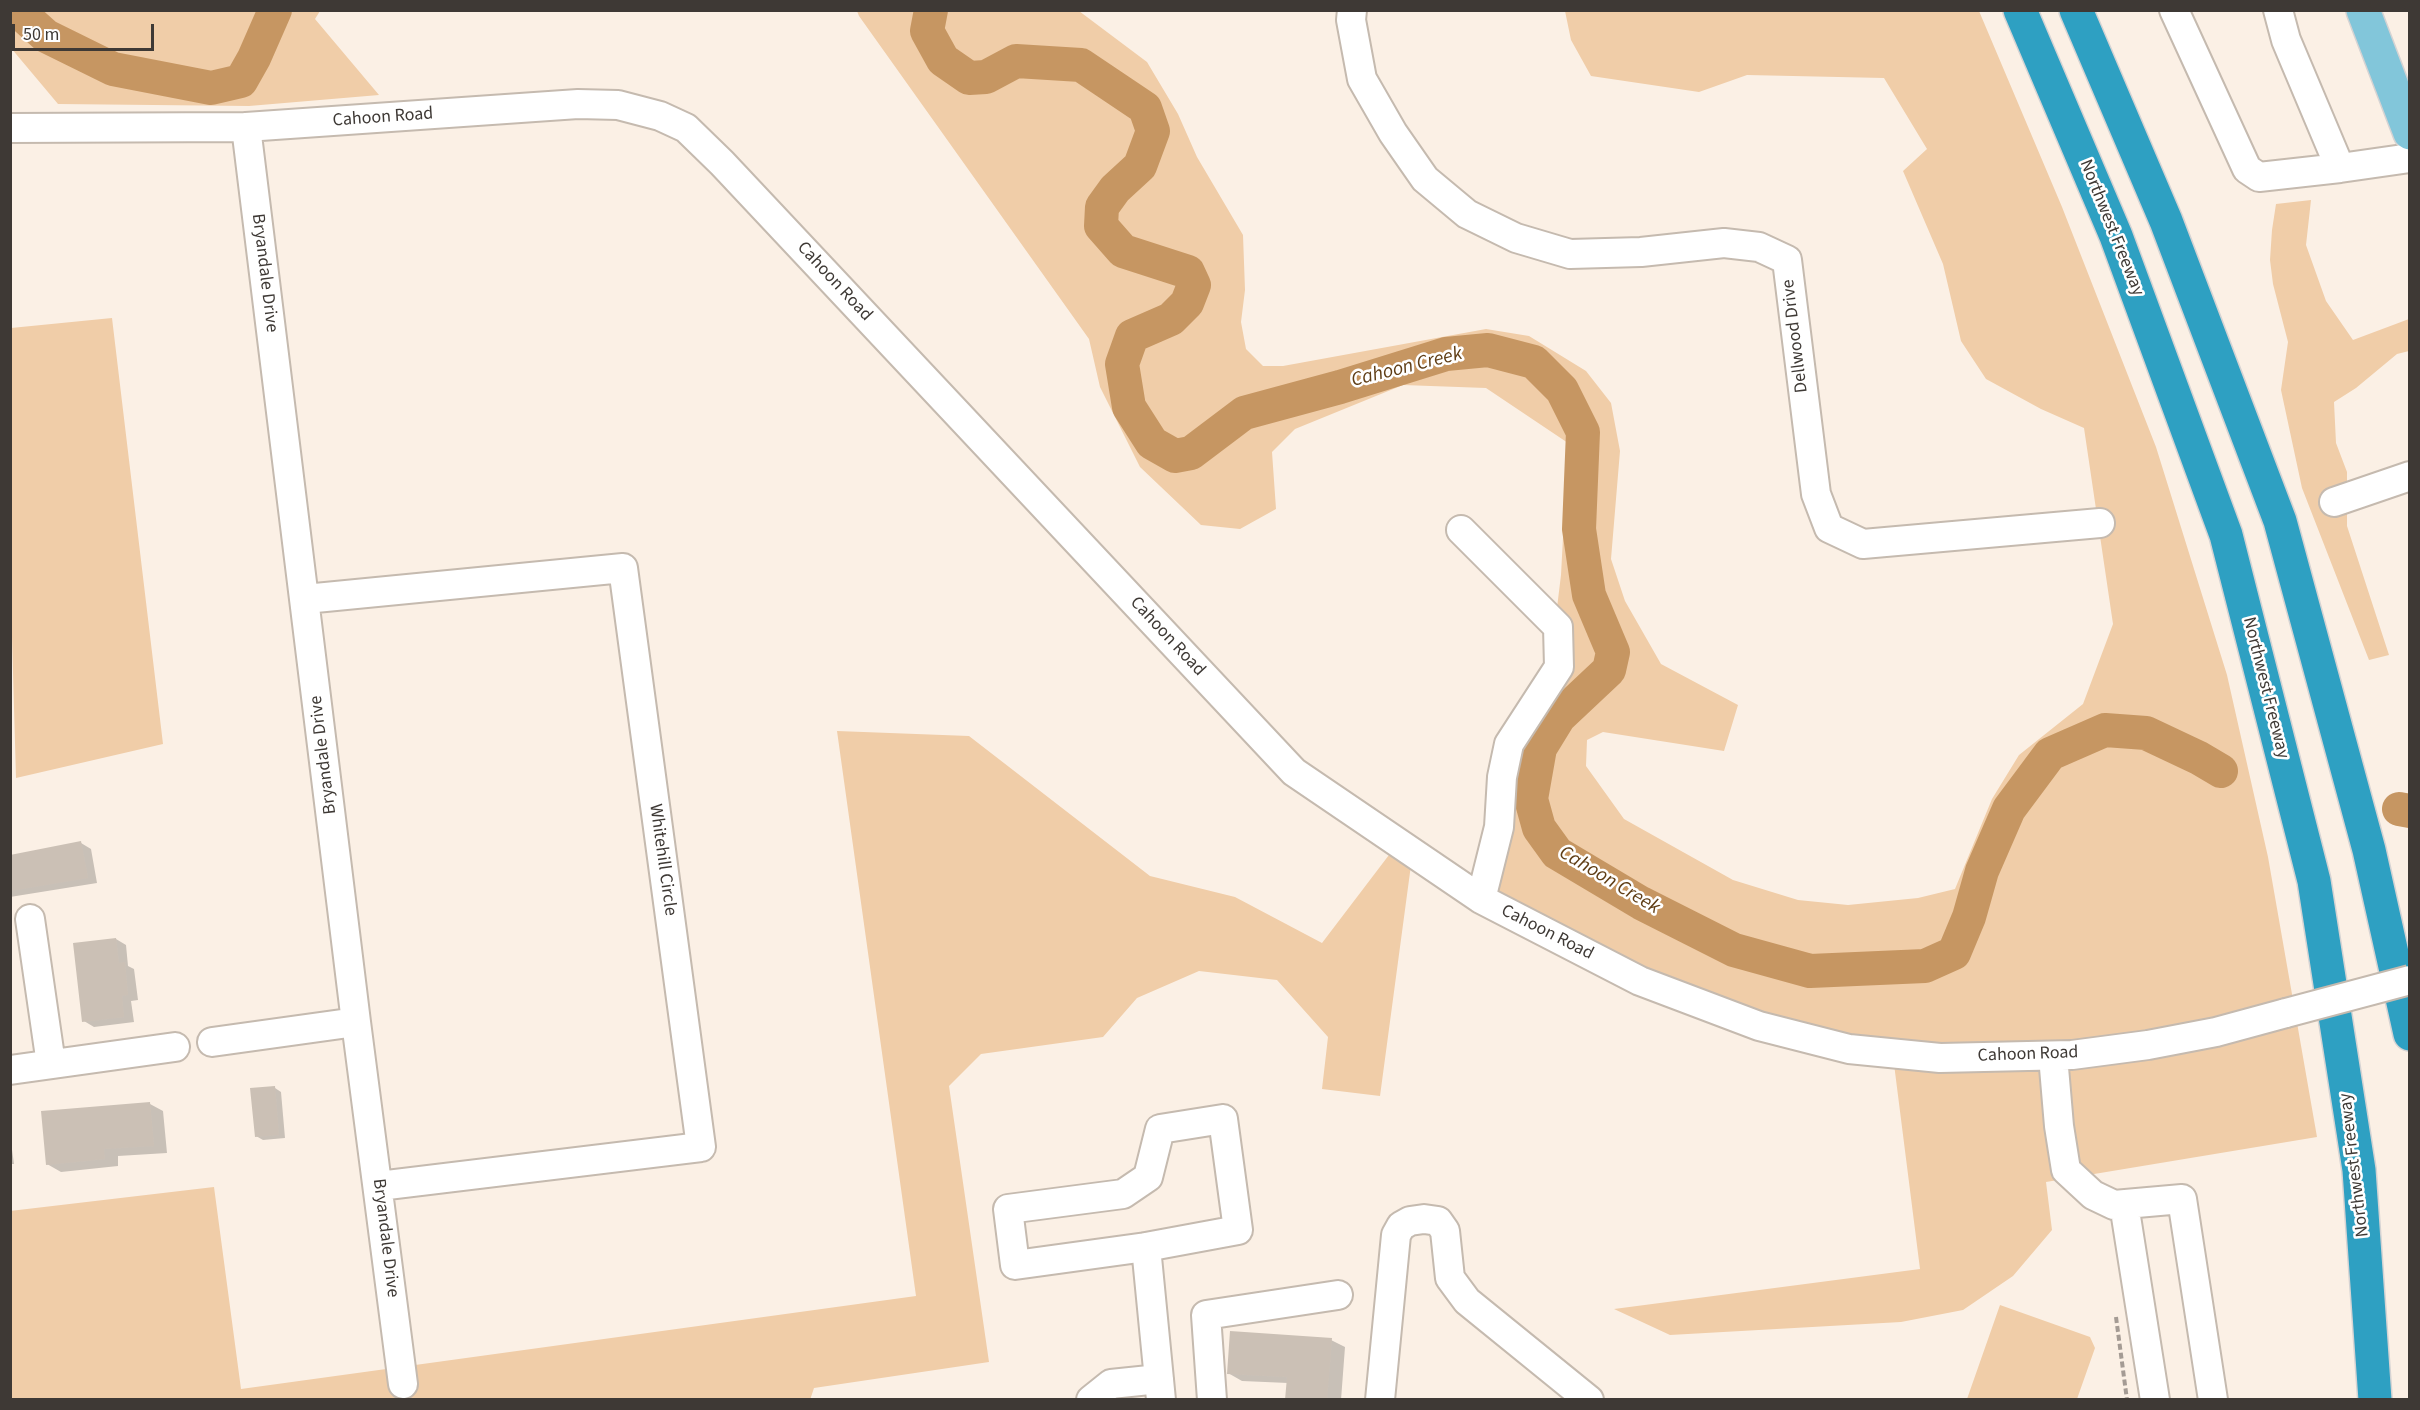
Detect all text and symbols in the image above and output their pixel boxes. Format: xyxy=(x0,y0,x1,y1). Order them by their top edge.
scale bar xyxy=(15,12,158,50)
text: 50 m xyxy=(23,22,59,47)
street label: Cahoon Road xyxy=(332,104,434,132)
street label: Northwest Freeway xyxy=(2074,157,2148,299)
street label: Bryandale Drive xyxy=(246,212,282,334)
street label: Cahoon Road xyxy=(792,238,876,326)
street label: Dellwood Drive xyxy=(1778,278,1814,394)
water label: Cahoon Creek xyxy=(1349,343,1465,393)
street label: Cahoon Road xyxy=(1125,593,1209,681)
street label: Northwest Freeway xyxy=(2237,615,2293,761)
street label: Bryandale Drive xyxy=(306,694,342,816)
street label: Whitehill Circle xyxy=(643,803,681,917)
water label: Cahoon Creek xyxy=(1554,841,1664,921)
street label: Cahoon Road xyxy=(1497,901,1597,965)
street label: Cahoon Road xyxy=(1977,1042,2079,1068)
street label: Northwest Freeway xyxy=(2335,1092,2375,1238)
street label: Bryandale Drive xyxy=(367,1177,403,1299)

